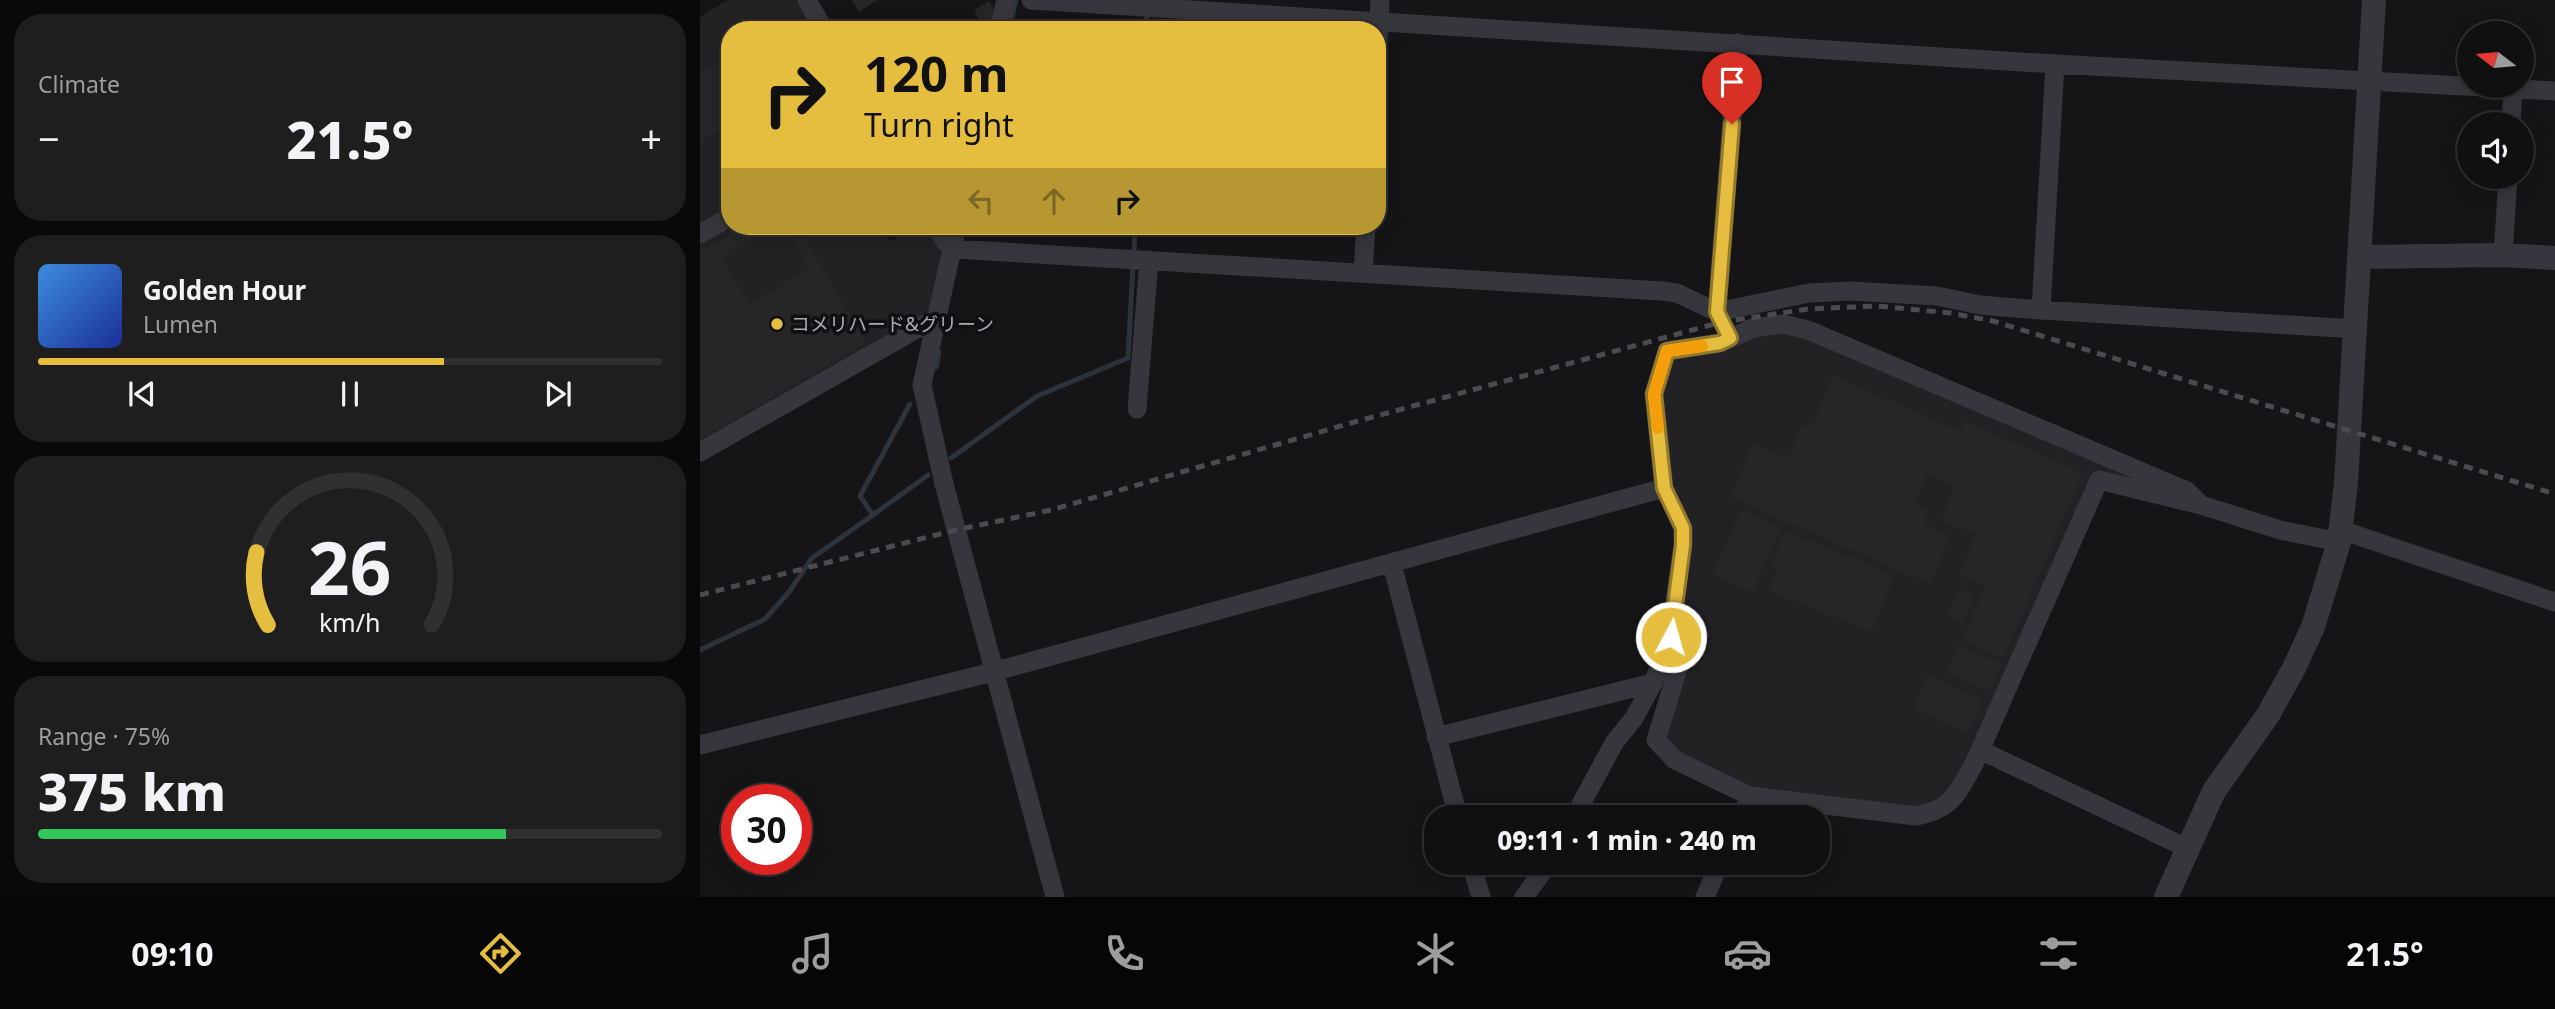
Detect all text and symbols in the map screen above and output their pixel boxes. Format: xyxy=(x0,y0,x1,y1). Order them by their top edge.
north arrow xyxy=(2457,21,2534,98)
map controls xyxy=(2457,21,2534,189)
text: 120 m xyxy=(864,40,1009,106)
icon: right xyxy=(749,49,840,140)
pin xyxy=(1702,52,1762,124)
icon: arrive xyxy=(1713,63,1751,101)
text: Climate xyxy=(38,68,120,100)
text: 21.5° xyxy=(287,103,413,174)
text: Turn right xyxy=(864,103,1014,146)
text: − xyxy=(38,112,60,164)
text: + xyxy=(640,112,662,164)
button: sound xyxy=(2457,112,2534,189)
icon: left xyxy=(962,182,1000,220)
icon: ahead xyxy=(1035,182,1073,220)
icon: right xyxy=(1108,182,1146,220)
text: Golden Hour xyxy=(143,272,306,308)
text: Lumen xyxy=(143,308,218,340)
place label: コメリハード&グリーン xyxy=(791,311,994,337)
marker: コメリハード&グリーン xyxy=(769,316,785,332)
icon: previous xyxy=(123,375,161,413)
icon: pause xyxy=(331,375,369,413)
icon: next xyxy=(539,375,577,413)
text: 26 xyxy=(308,517,392,616)
position arrow xyxy=(1634,600,1708,674)
text: km/h xyxy=(319,605,381,639)
text: Range · 75% xyxy=(38,720,170,752)
text: 375 km xyxy=(38,755,226,826)
speed limit sign: 30 xyxy=(721,784,812,875)
text: 09:11 · 1 min · 240 m xyxy=(1497,822,1757,858)
icon: directions xyxy=(476,929,525,978)
icon: music xyxy=(788,929,837,978)
icon: phone xyxy=(1100,929,1149,978)
icon: climate xyxy=(1411,929,1460,978)
icon: car xyxy=(1723,929,1772,978)
icon: filters xyxy=(2034,929,2083,978)
text: 09:10 xyxy=(131,932,214,975)
text: 21.5° xyxy=(2346,932,2424,975)

